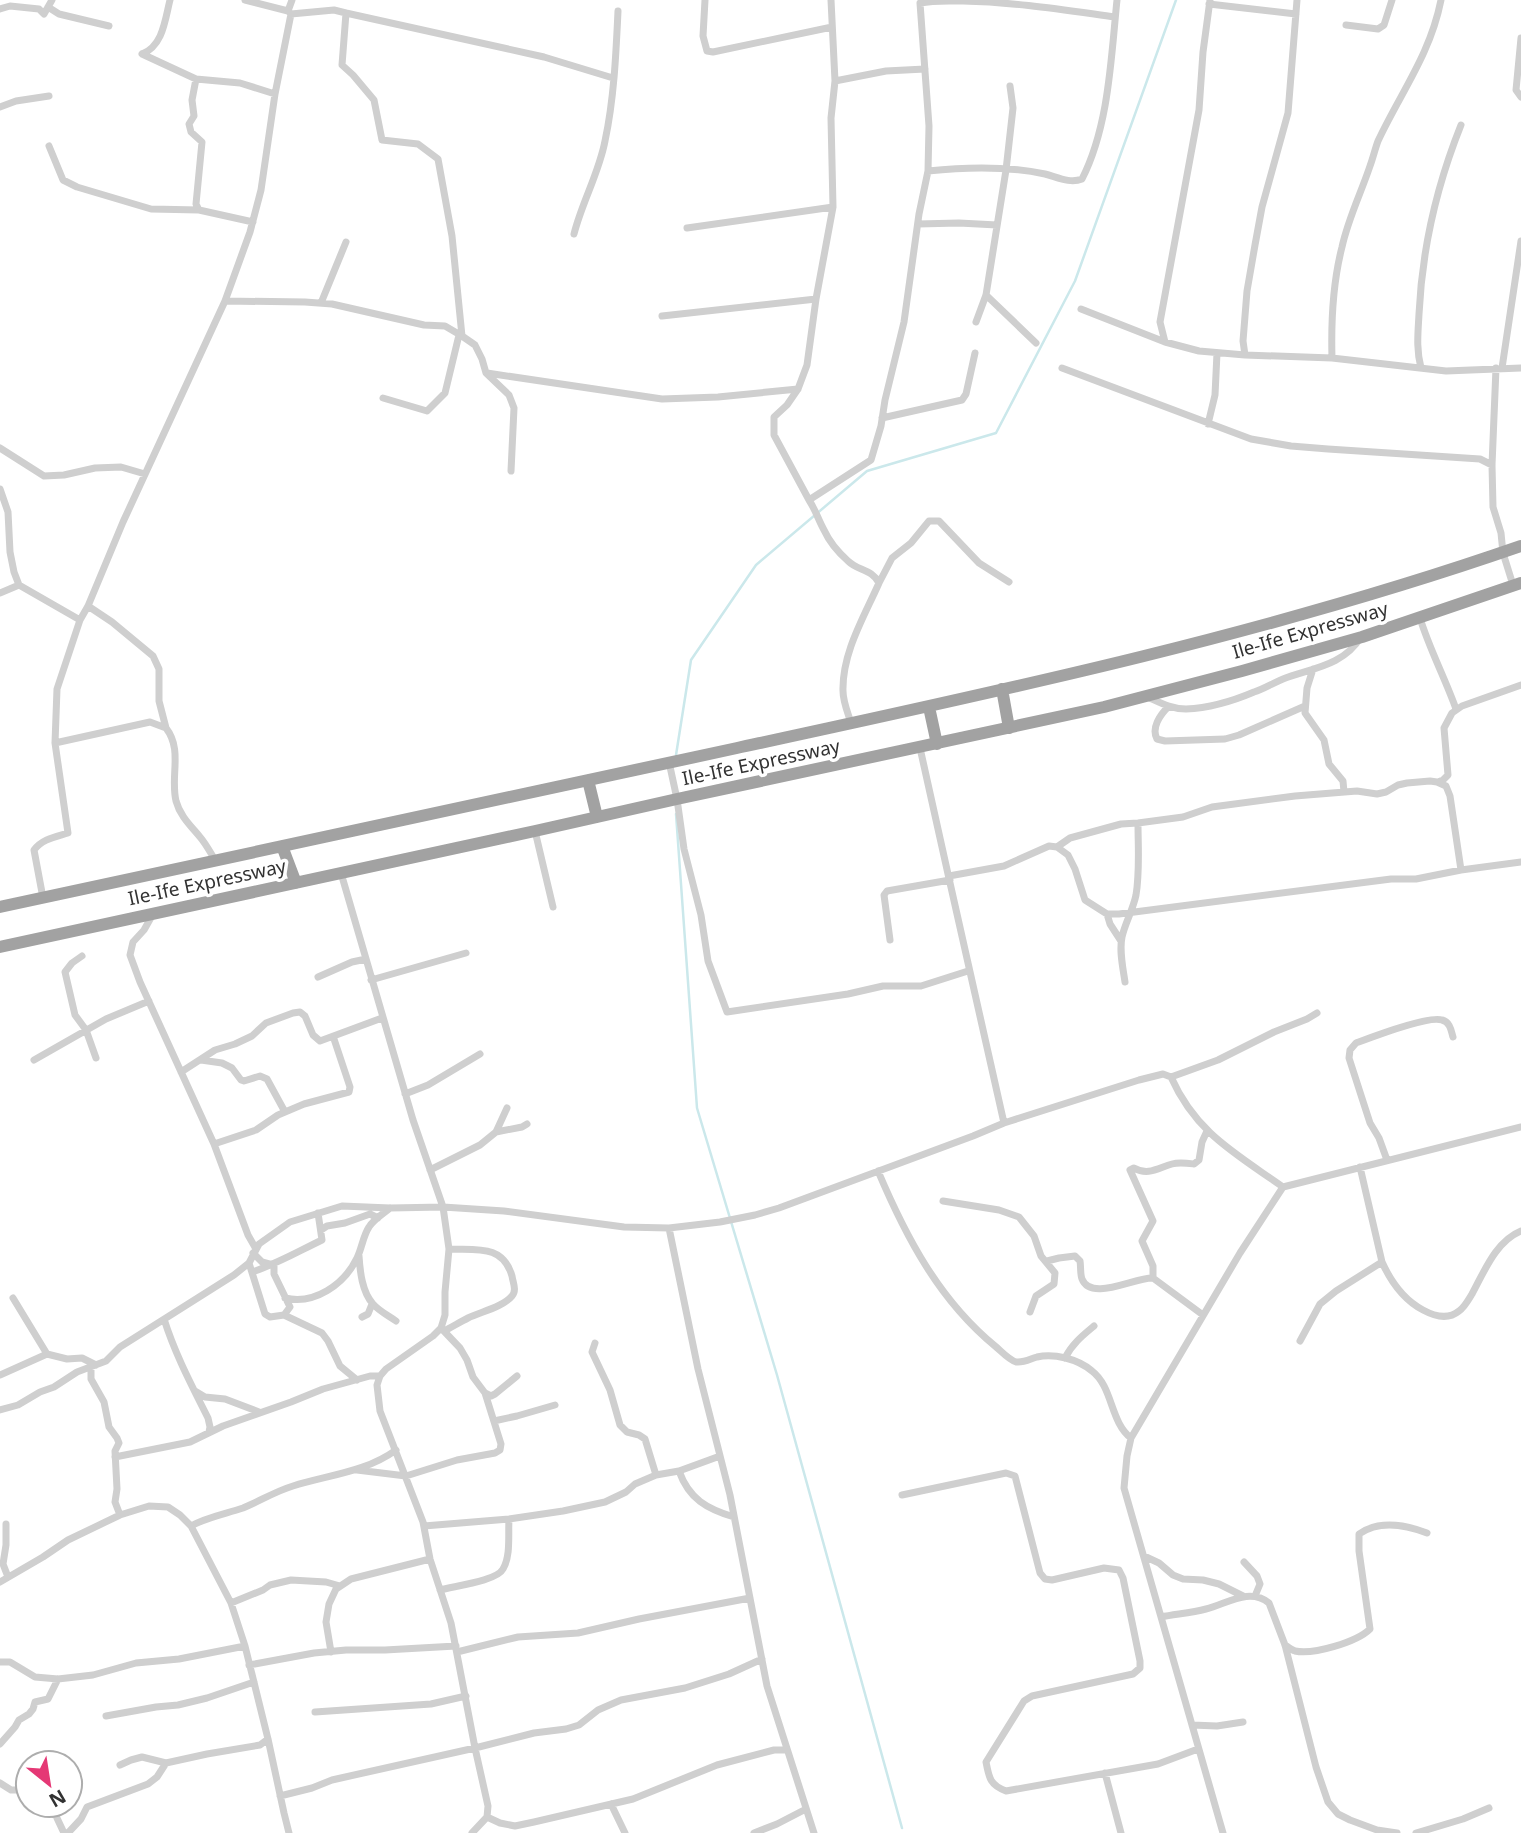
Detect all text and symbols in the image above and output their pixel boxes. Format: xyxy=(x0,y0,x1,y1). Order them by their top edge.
street label: Ile-Ife Expressway xyxy=(1229,595,1391,665)
street label: Ile-Ife Expressway xyxy=(680,733,843,791)
street label: Ile-Ife Expressway xyxy=(126,853,289,911)
north arrow xyxy=(14,1749,84,1819)
text: N xyxy=(44,1784,71,1814)

